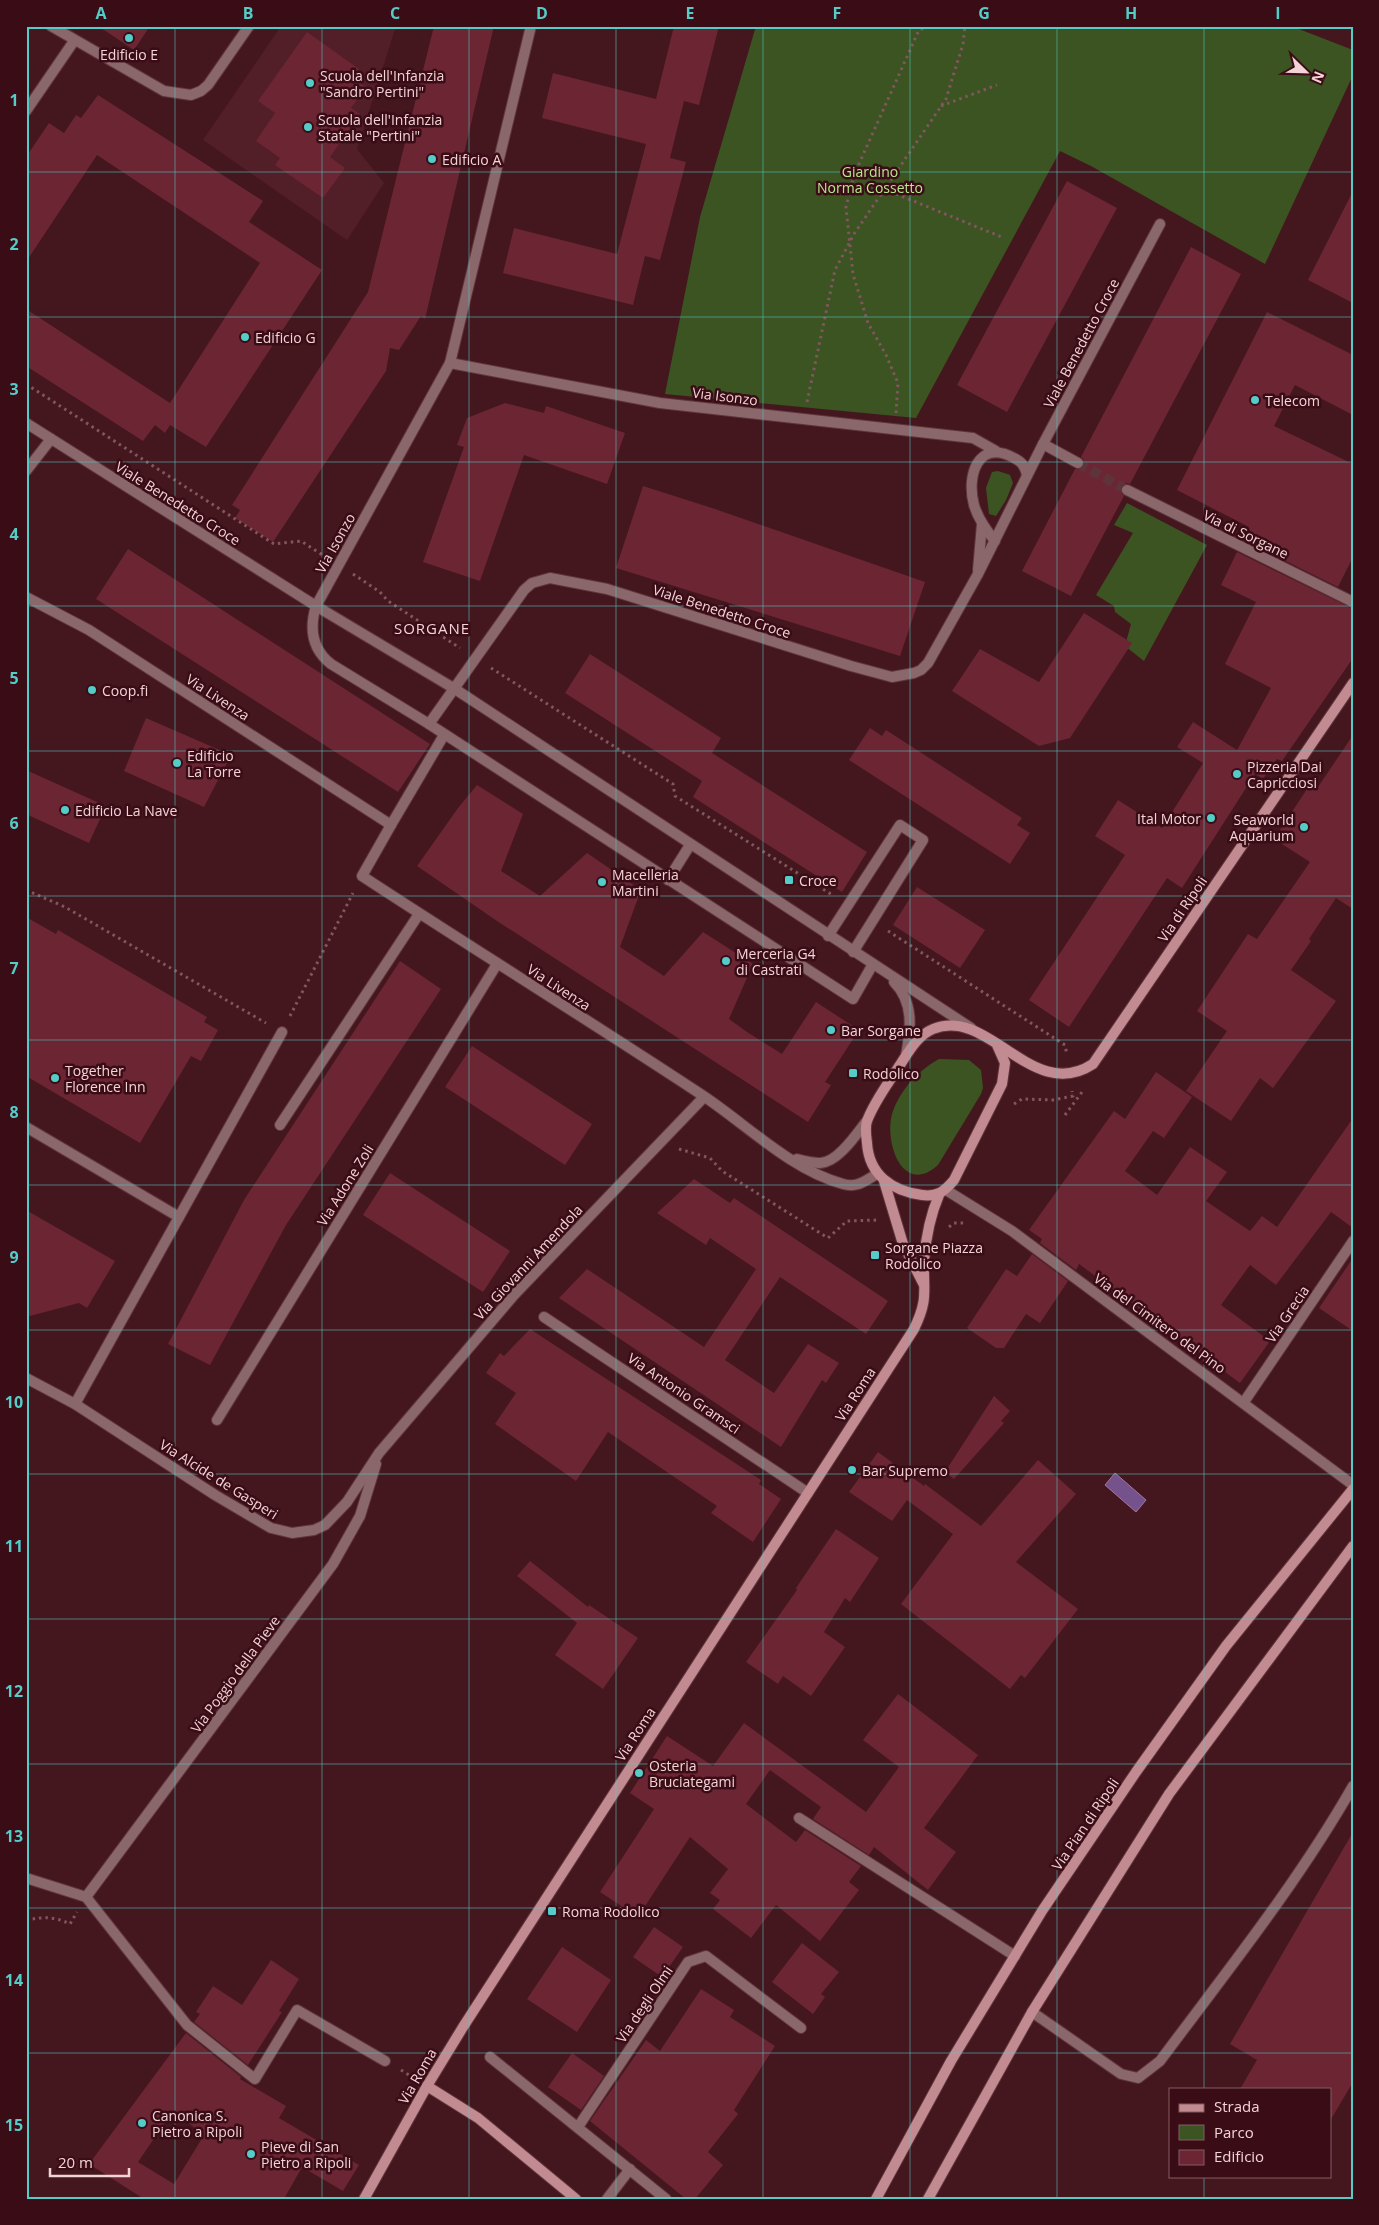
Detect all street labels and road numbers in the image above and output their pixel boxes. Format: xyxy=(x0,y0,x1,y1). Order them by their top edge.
street label: Viale Benedetto Croce xyxy=(1039,275,1123,411)
street label: Via Isonzo xyxy=(691,383,759,409)
street label: Viale Benedetto Croce xyxy=(112,457,244,549)
street label: Via di Sorgane xyxy=(1200,505,1292,563)
street label: Via Isonzo xyxy=(311,510,359,576)
street label: Viale Benedetto Croce xyxy=(651,580,794,642)
street label: Via Livenza xyxy=(183,669,253,725)
street label: Via di Ripoli xyxy=(1153,872,1211,946)
street label: Via Livenza xyxy=(524,959,594,1015)
street label: Via Adone Zoli xyxy=(312,1141,378,1229)
street label: Via Giovanni Amendola xyxy=(470,1200,586,1324)
street label: Via del Cimitero del Pino xyxy=(1090,1269,1230,1377)
street label: Via Grecia xyxy=(1261,1282,1313,1346)
street label: Via Antonio Gramsci xyxy=(624,1348,744,1438)
street label: Via Roma xyxy=(830,1363,880,1425)
street label: Via Alcide de Gasperi xyxy=(156,1435,282,1523)
street label: Via Poggio della Pieve xyxy=(186,1611,284,1736)
street label: Via Roma xyxy=(610,1703,660,1765)
street label: Via Pian di Ripoli xyxy=(1047,1774,1123,1874)
street label: Via degli Olmi xyxy=(611,1962,677,2046)
street label: Via Roma xyxy=(393,2045,441,2107)

